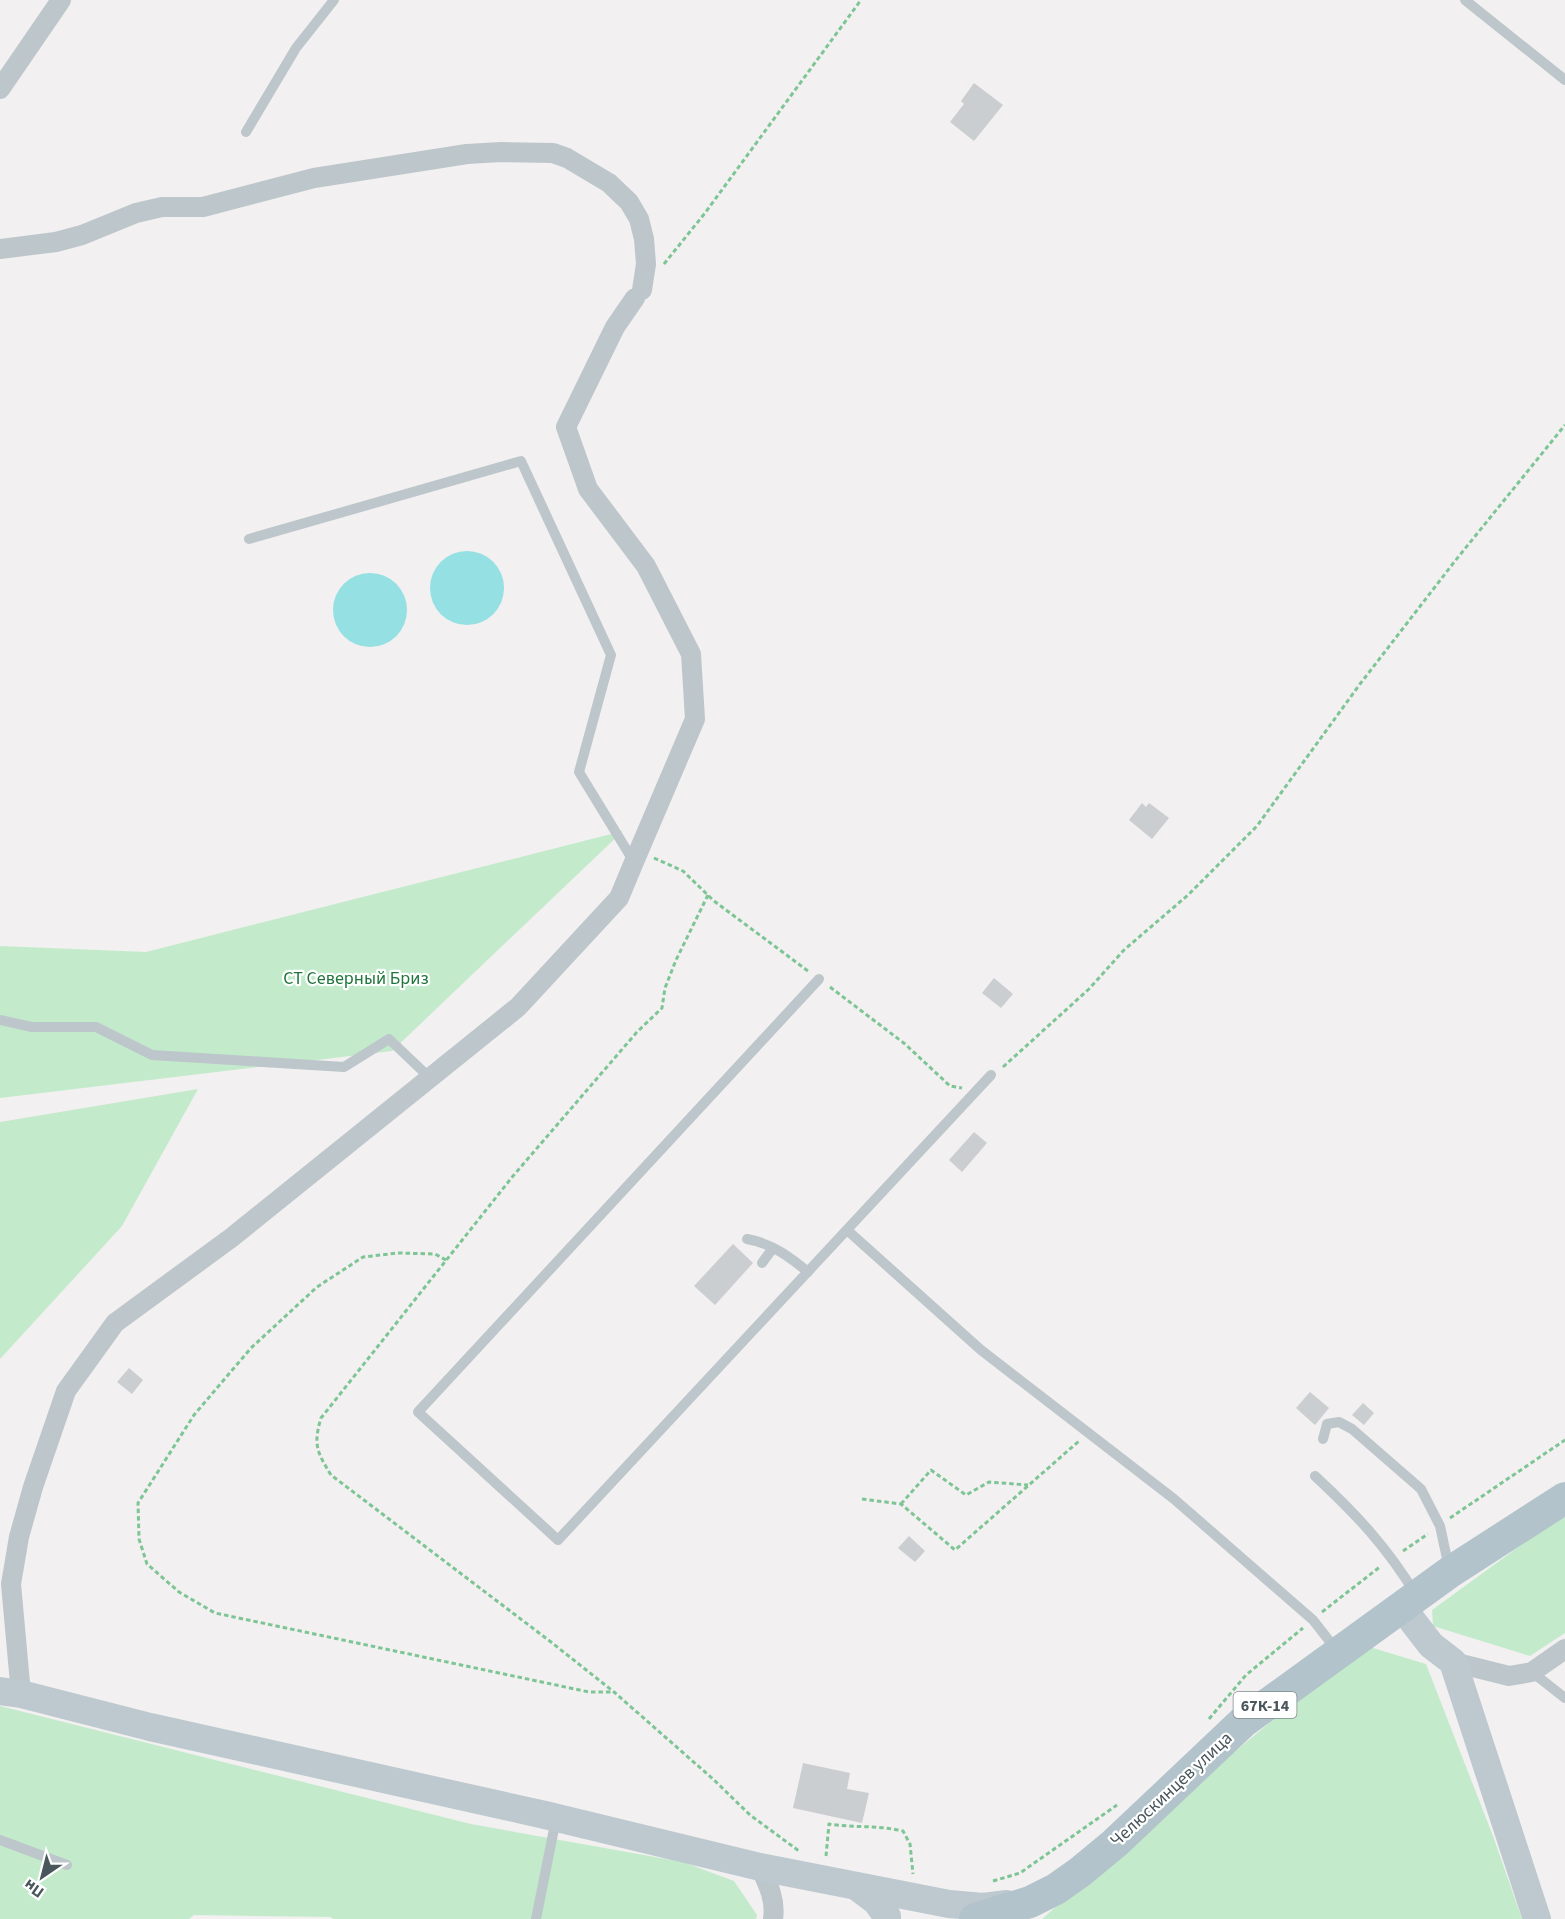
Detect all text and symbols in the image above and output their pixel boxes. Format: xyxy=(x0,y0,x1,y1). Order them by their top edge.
park label: СТ Северный Бриз xyxy=(283,966,429,991)
road number: 67К-14 xyxy=(1234,1692,1296,1718)
street label: Челюскинцев улица xyxy=(1105,1726,1238,1853)
north arrow xyxy=(12,1847,72,1907)
text: Пн xyxy=(20,1874,48,1903)

